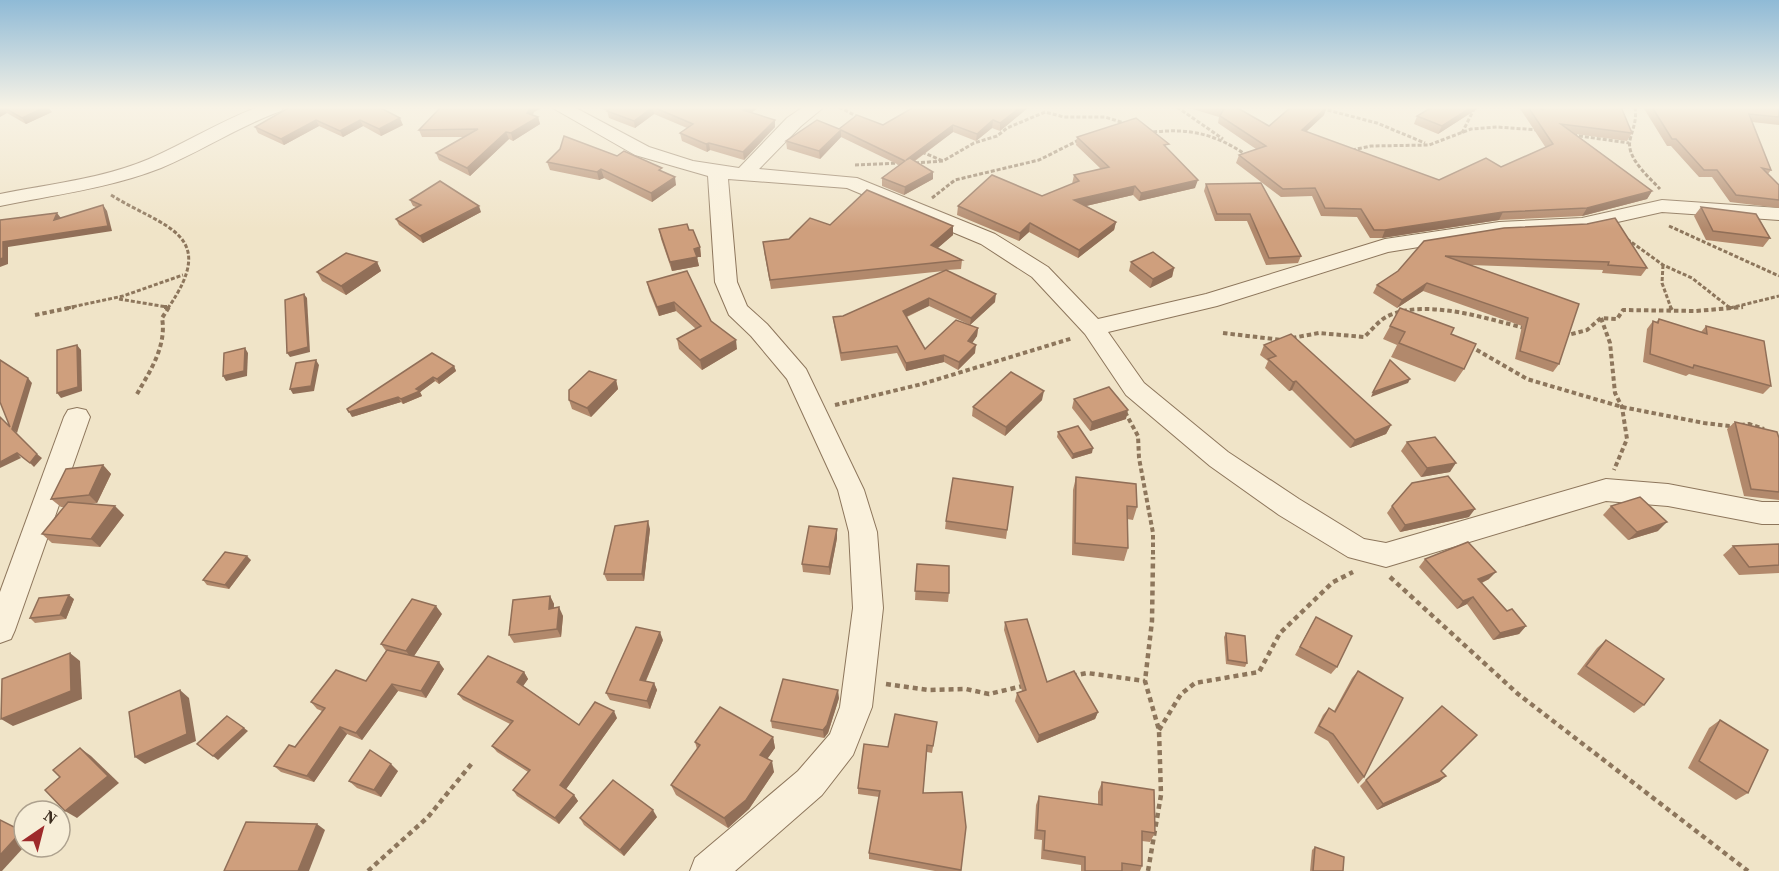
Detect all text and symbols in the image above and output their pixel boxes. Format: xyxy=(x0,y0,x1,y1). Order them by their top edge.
north arrow xyxy=(12,799,72,859)
text: N xyxy=(40,804,62,829)

